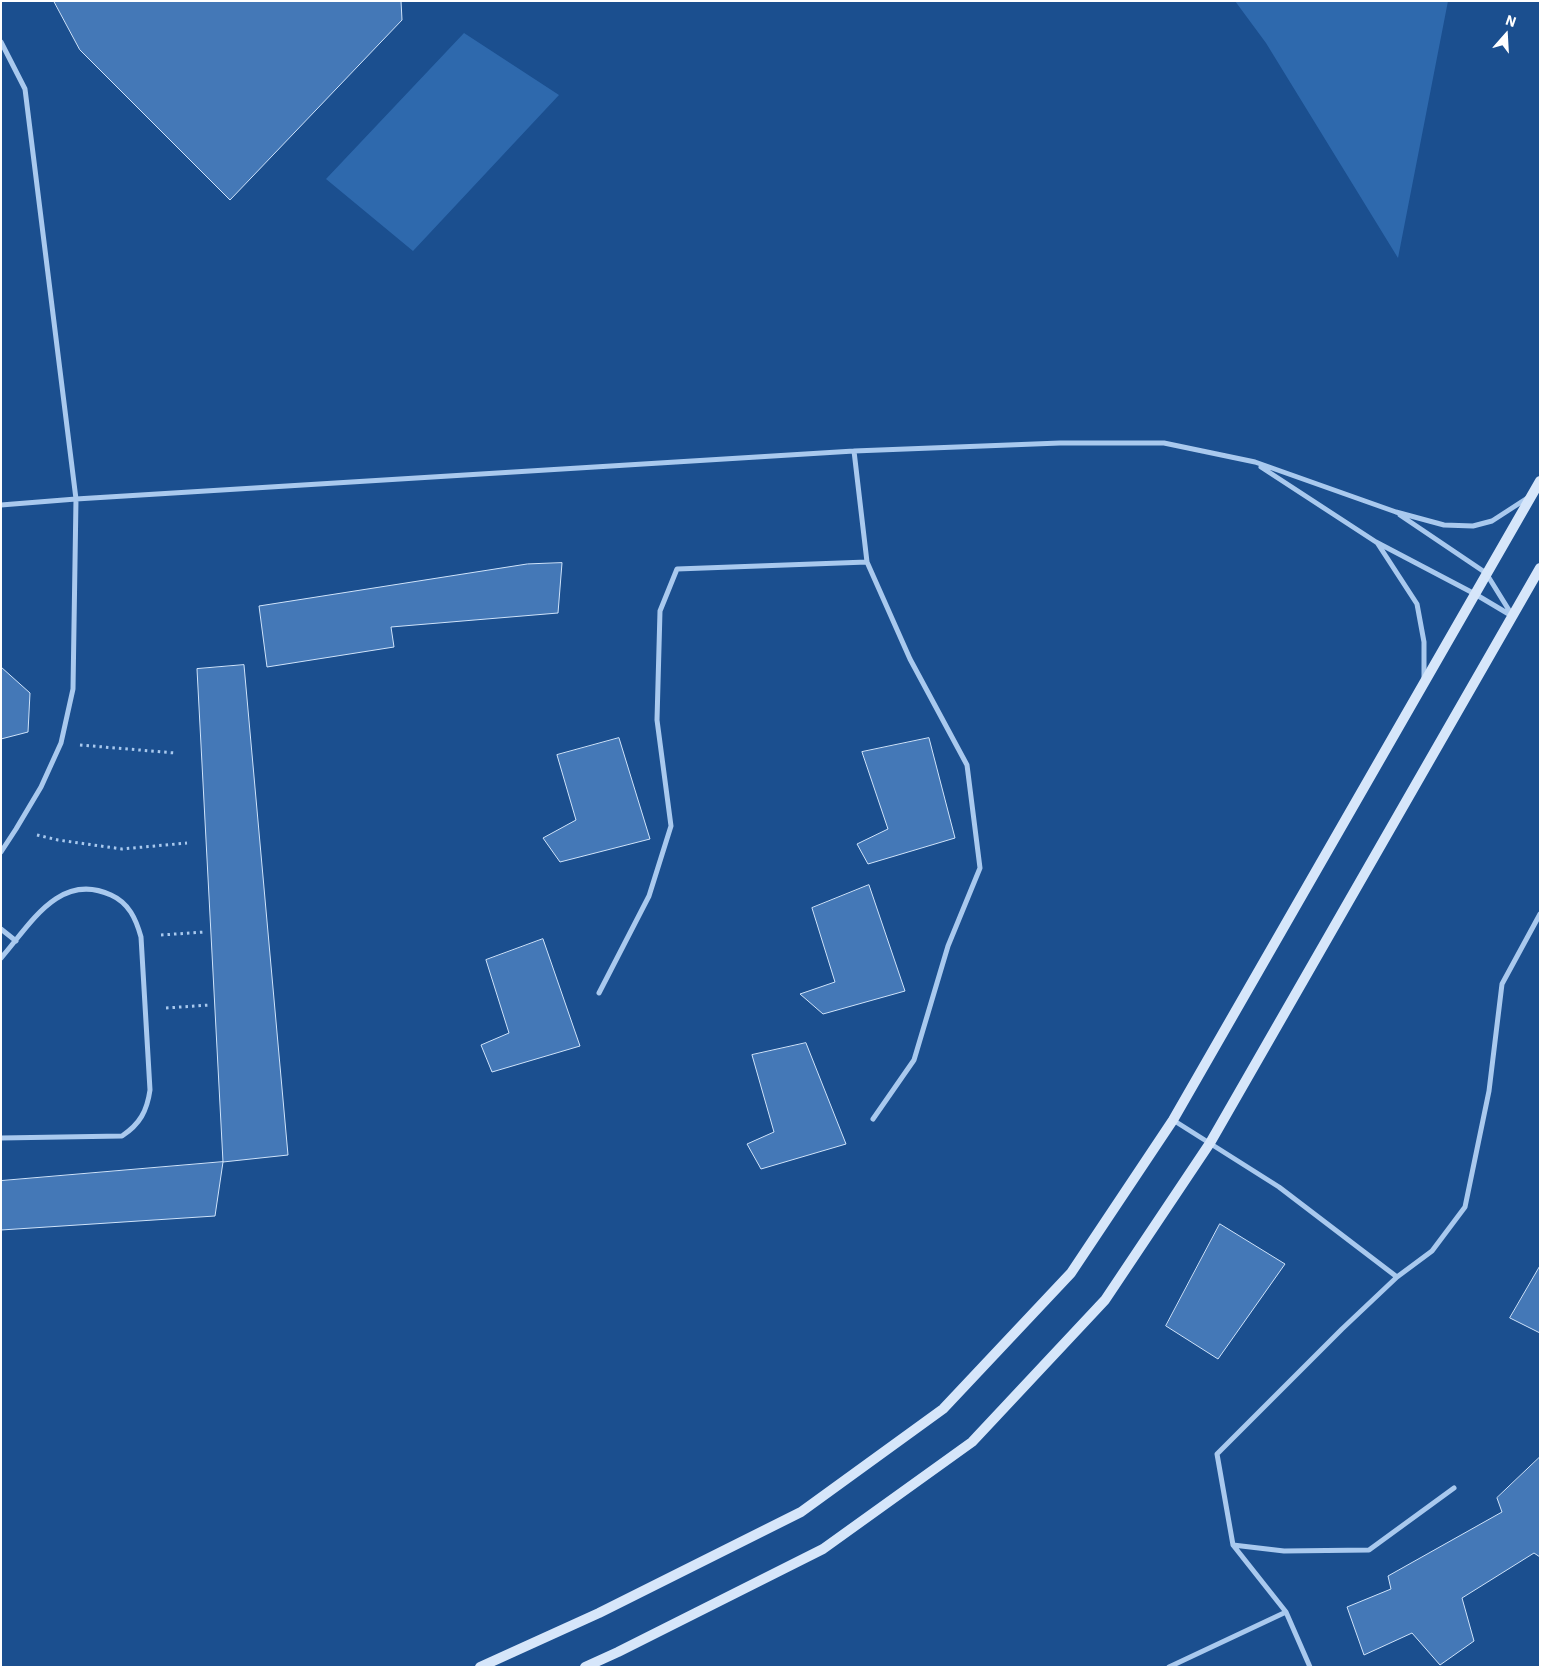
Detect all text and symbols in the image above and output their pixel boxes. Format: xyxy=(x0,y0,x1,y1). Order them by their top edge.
north arrow xyxy=(1481,10,1531,60)
text: N xyxy=(1503,11,1519,31)

